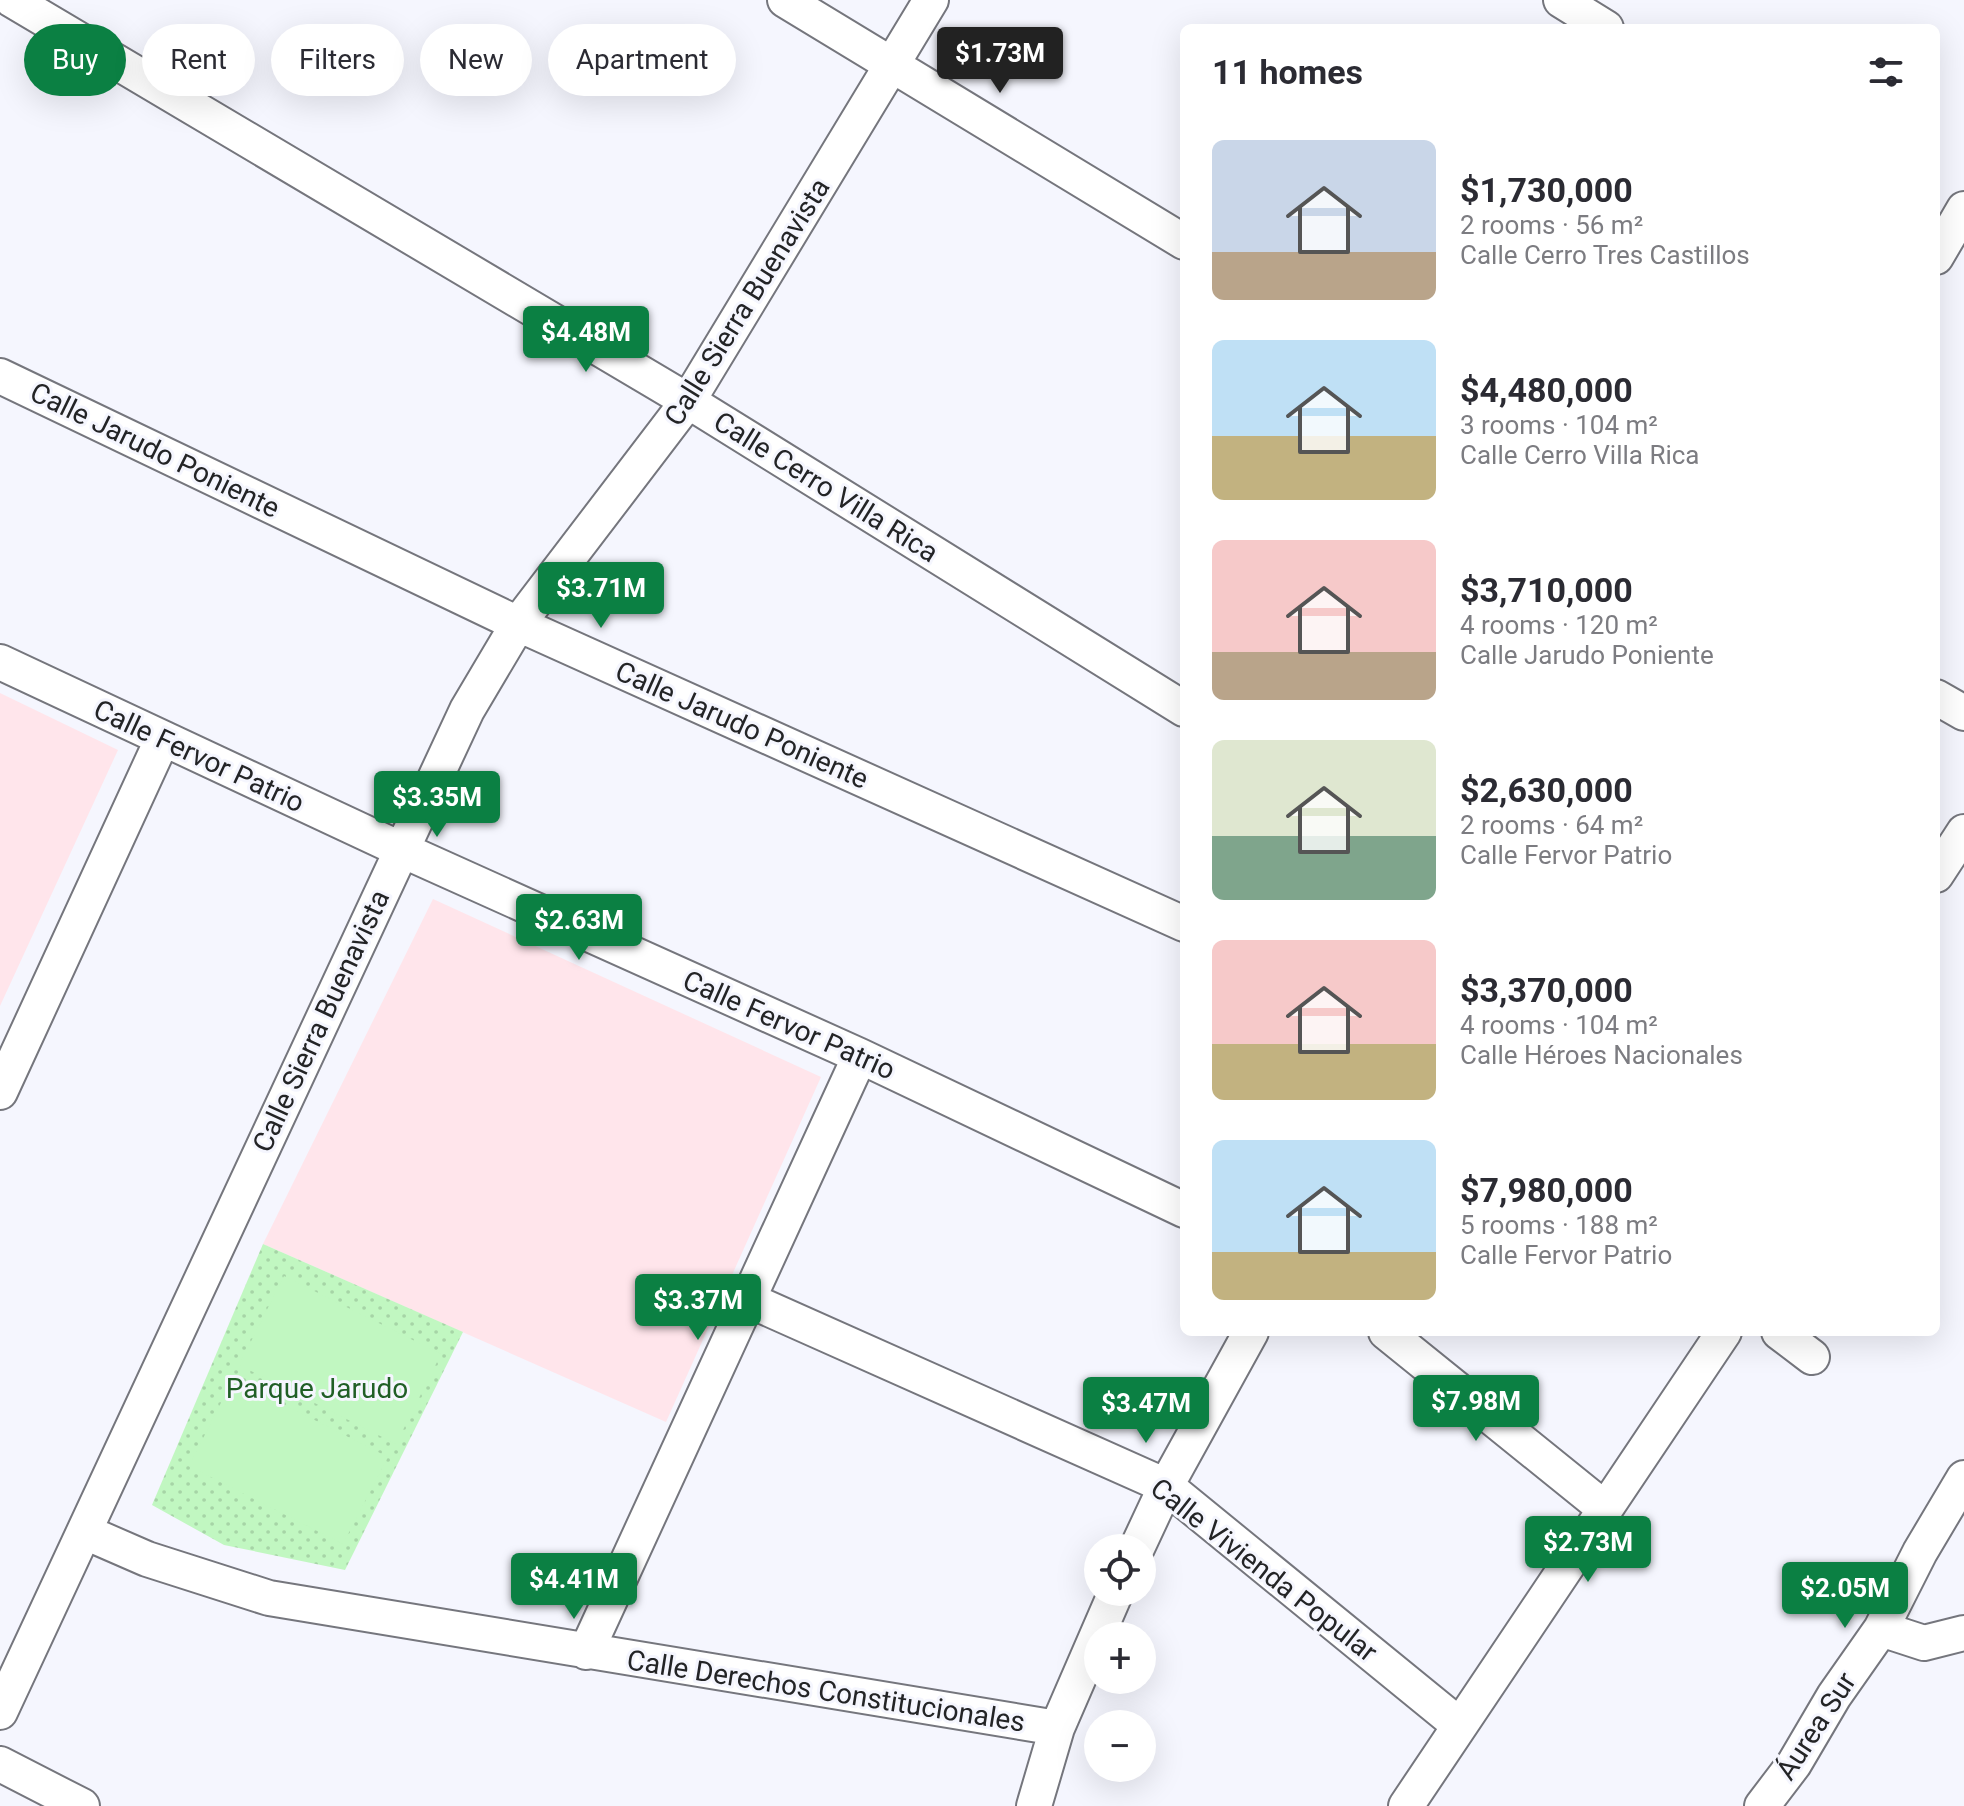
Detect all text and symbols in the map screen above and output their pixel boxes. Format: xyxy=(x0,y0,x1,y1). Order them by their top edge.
chip: Buy xyxy=(24,24,126,96)
chip: Rent xyxy=(142,24,255,96)
chip: Filters xyxy=(271,24,404,96)
chip: New xyxy=(420,24,532,96)
chip: Apartment xyxy=(548,24,736,96)
pin: $1.73M xyxy=(935,27,1065,95)
text: $1.73M xyxy=(955,38,1045,68)
icon: filters xyxy=(1864,50,1908,94)
text: 11 homes xyxy=(1212,52,1363,92)
text: $1,730,000 xyxy=(1460,170,1633,210)
street label: Calle Sierra Buenavista xyxy=(657,172,837,432)
icon: home xyxy=(1276,172,1372,268)
text: 2 rooms · 56 m² xyxy=(1460,210,1643,240)
text: Calle Cerro Tres Castillos xyxy=(1460,240,1750,270)
pin: $4.48M xyxy=(521,306,651,374)
text: $4.48M xyxy=(541,317,631,347)
text: $4,480,000 xyxy=(1460,370,1633,410)
icon: home xyxy=(1276,372,1372,468)
street label: Calle Jarudo Poniente xyxy=(25,375,285,525)
street label: Calle Cerro Villa Rica xyxy=(708,405,944,569)
text: 3 rooms · 104 m² xyxy=(1460,410,1658,440)
text: Calle Cerro Villa Rica xyxy=(1460,440,1700,470)
pin: $3.71M xyxy=(536,562,666,630)
text: $3,710,000 xyxy=(1460,570,1633,610)
icon: home xyxy=(1276,572,1372,668)
text: $3.71M xyxy=(556,573,646,603)
text: 4 rooms · 120 m² xyxy=(1460,610,1658,640)
text: Calle Jarudo Poniente xyxy=(1460,640,1714,670)
street label: Calle Jarudo Poniente xyxy=(610,654,874,796)
street label: Calle Fervor Patrio xyxy=(88,693,310,819)
text: $2,630,000 xyxy=(1460,770,1633,810)
pin: $3.35M xyxy=(372,771,502,839)
icon: home xyxy=(1276,772,1372,868)
text: $3.35M xyxy=(392,782,482,812)
text: 2 rooms · 64 m² xyxy=(1460,810,1643,840)
text: Calle Fervor Patrio xyxy=(1460,840,1672,870)
street label: Calle Sierra Buenavista xyxy=(246,885,396,1157)
pin: $2.63M xyxy=(514,894,644,962)
text: $2.63M xyxy=(534,905,624,935)
street label: Calle Fervor Patrio xyxy=(678,963,900,1087)
text: $3,370,000 xyxy=(1460,970,1633,1010)
icon: home xyxy=(1276,972,1372,1068)
text: 4 rooms · 104 m² xyxy=(1460,1010,1658,1040)
text: Calle Héroes Nacionales xyxy=(1460,1040,1743,1070)
text: $7,980,000 xyxy=(1460,1170,1633,1210)
icon: home xyxy=(1276,1172,1372,1268)
text: 5 rooms · 188 m² xyxy=(1460,1210,1658,1240)
text: Calle Fervor Patrio xyxy=(1460,1240,1672,1270)
pin: $3.37M xyxy=(633,1274,763,1342)
text: $3.37M xyxy=(653,1285,743,1315)
park label: Parque Jarudo xyxy=(226,1372,408,1405)
pin: $7.98M xyxy=(1411,1375,1541,1443)
pin: $3.47M xyxy=(1081,1377,1211,1445)
text: $7.98M xyxy=(1431,1386,1521,1416)
text: $3.47M xyxy=(1101,1388,1191,1418)
street label: Calle Vivienda Popular xyxy=(1144,1471,1384,1669)
pin: $2.73M xyxy=(1523,1516,1653,1584)
text: $2.73M xyxy=(1543,1527,1633,1557)
map controls xyxy=(1084,1534,1156,1782)
button: locate xyxy=(1084,1534,1156,1606)
pin: $4.41M xyxy=(509,1553,639,1621)
pin: $2.05M xyxy=(1780,1562,1910,1630)
text: $4.41M xyxy=(529,1564,619,1594)
text: $2.05M xyxy=(1800,1573,1890,1603)
button: + xyxy=(1084,1622,1156,1694)
street label: Calle Derechos Constitucionales xyxy=(625,1643,1027,1739)
street label: Áurea Sur xyxy=(1769,1666,1863,1786)
button: − xyxy=(1084,1710,1156,1782)

